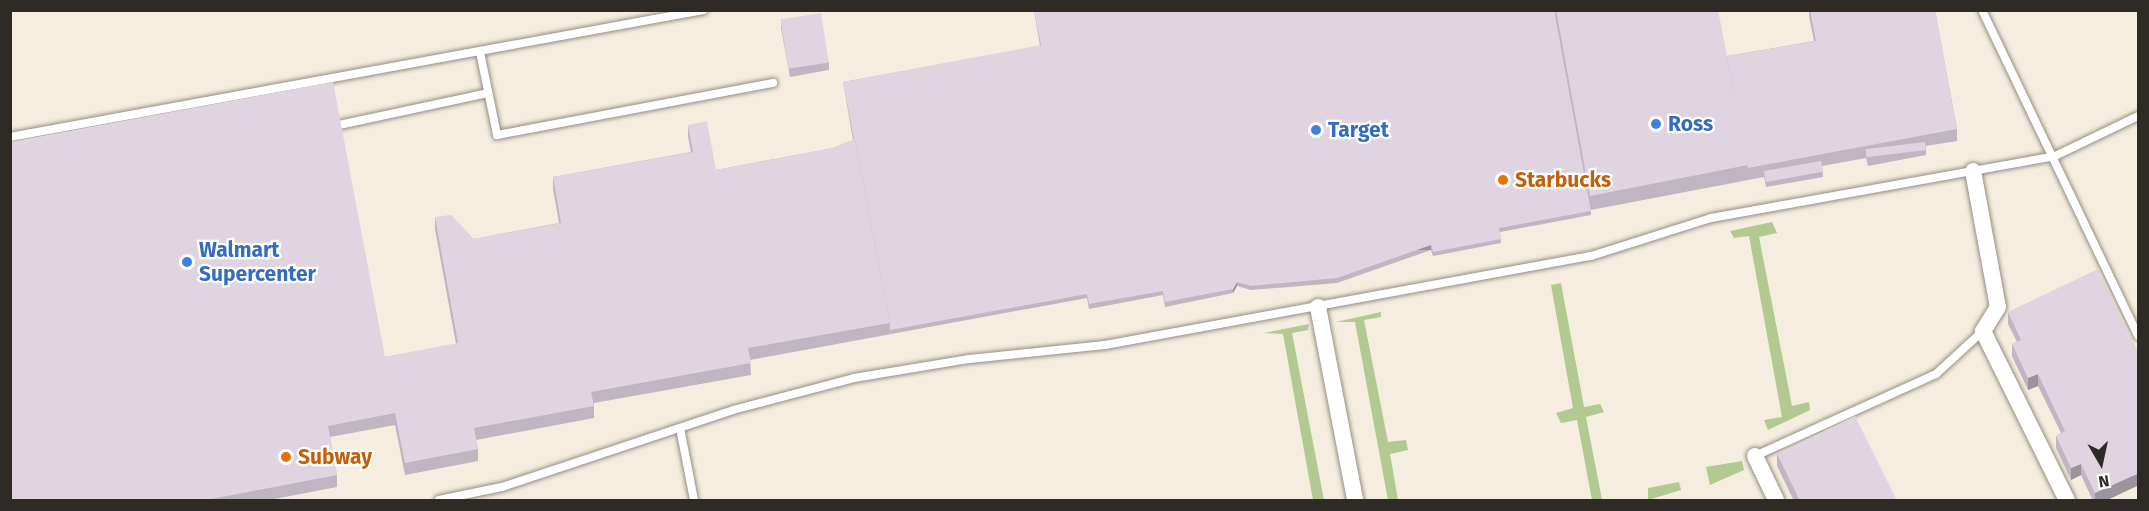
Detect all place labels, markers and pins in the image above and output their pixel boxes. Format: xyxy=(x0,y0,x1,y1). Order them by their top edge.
place label: Ross xyxy=(1668,111,1713,137)
place label: Target xyxy=(1328,117,1389,143)
marker: Ross xyxy=(1649,117,1663,131)
marker: Target xyxy=(1309,123,1323,137)
place label: Starbucks xyxy=(1515,167,1611,193)
marker: Starbucks xyxy=(1496,173,1510,187)
place label: Walmart Supercenter xyxy=(199,237,316,287)
marker: Walmart Supercenter xyxy=(180,255,194,269)
place label: Subway xyxy=(298,444,372,470)
marker: Subway xyxy=(279,450,293,464)

